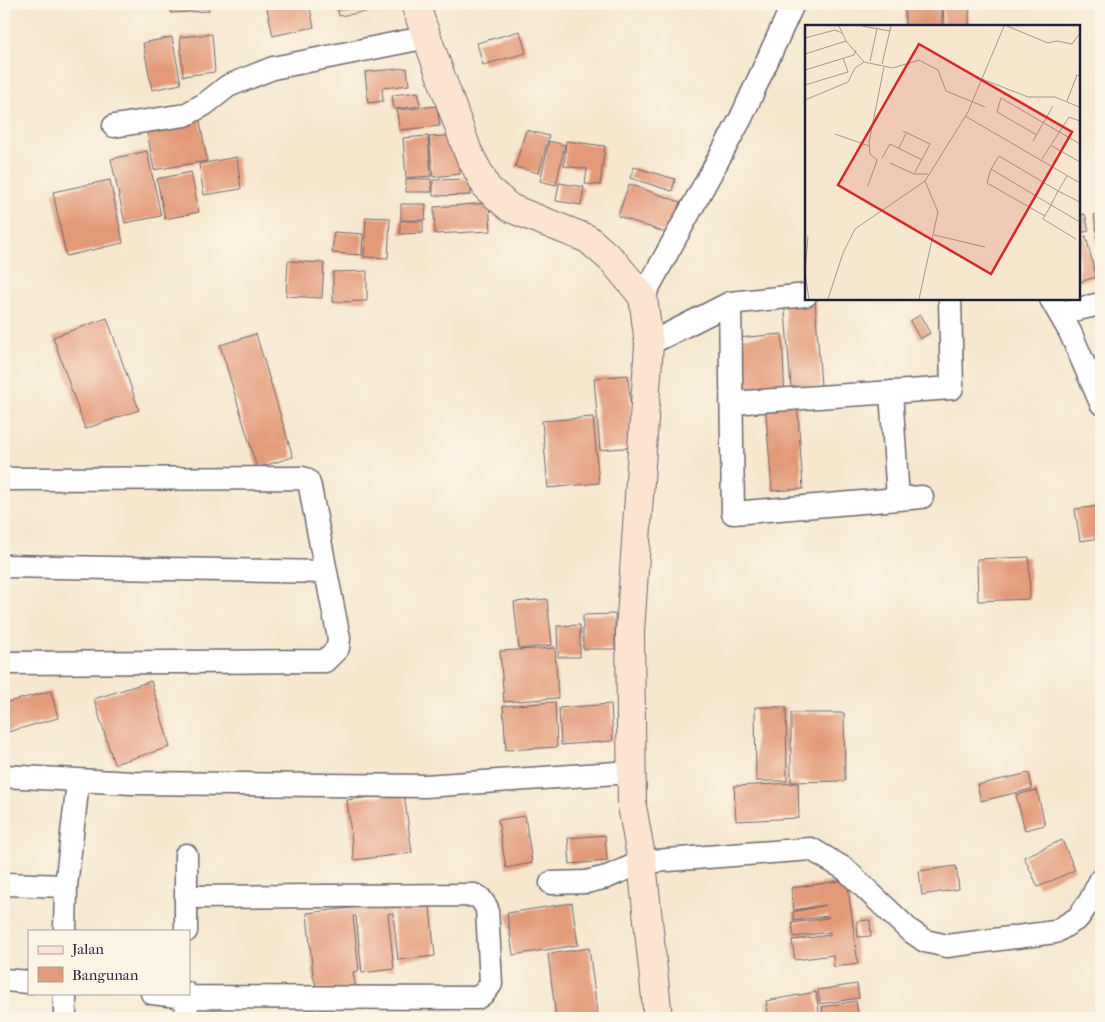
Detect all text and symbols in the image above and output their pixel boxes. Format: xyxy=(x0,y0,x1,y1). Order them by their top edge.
inset map xyxy=(805,25,1080,300)
legend xyxy=(28,930,190,994)
text: Jalan xyxy=(71,940,104,958)
text: Bangunan xyxy=(72,966,139,984)

